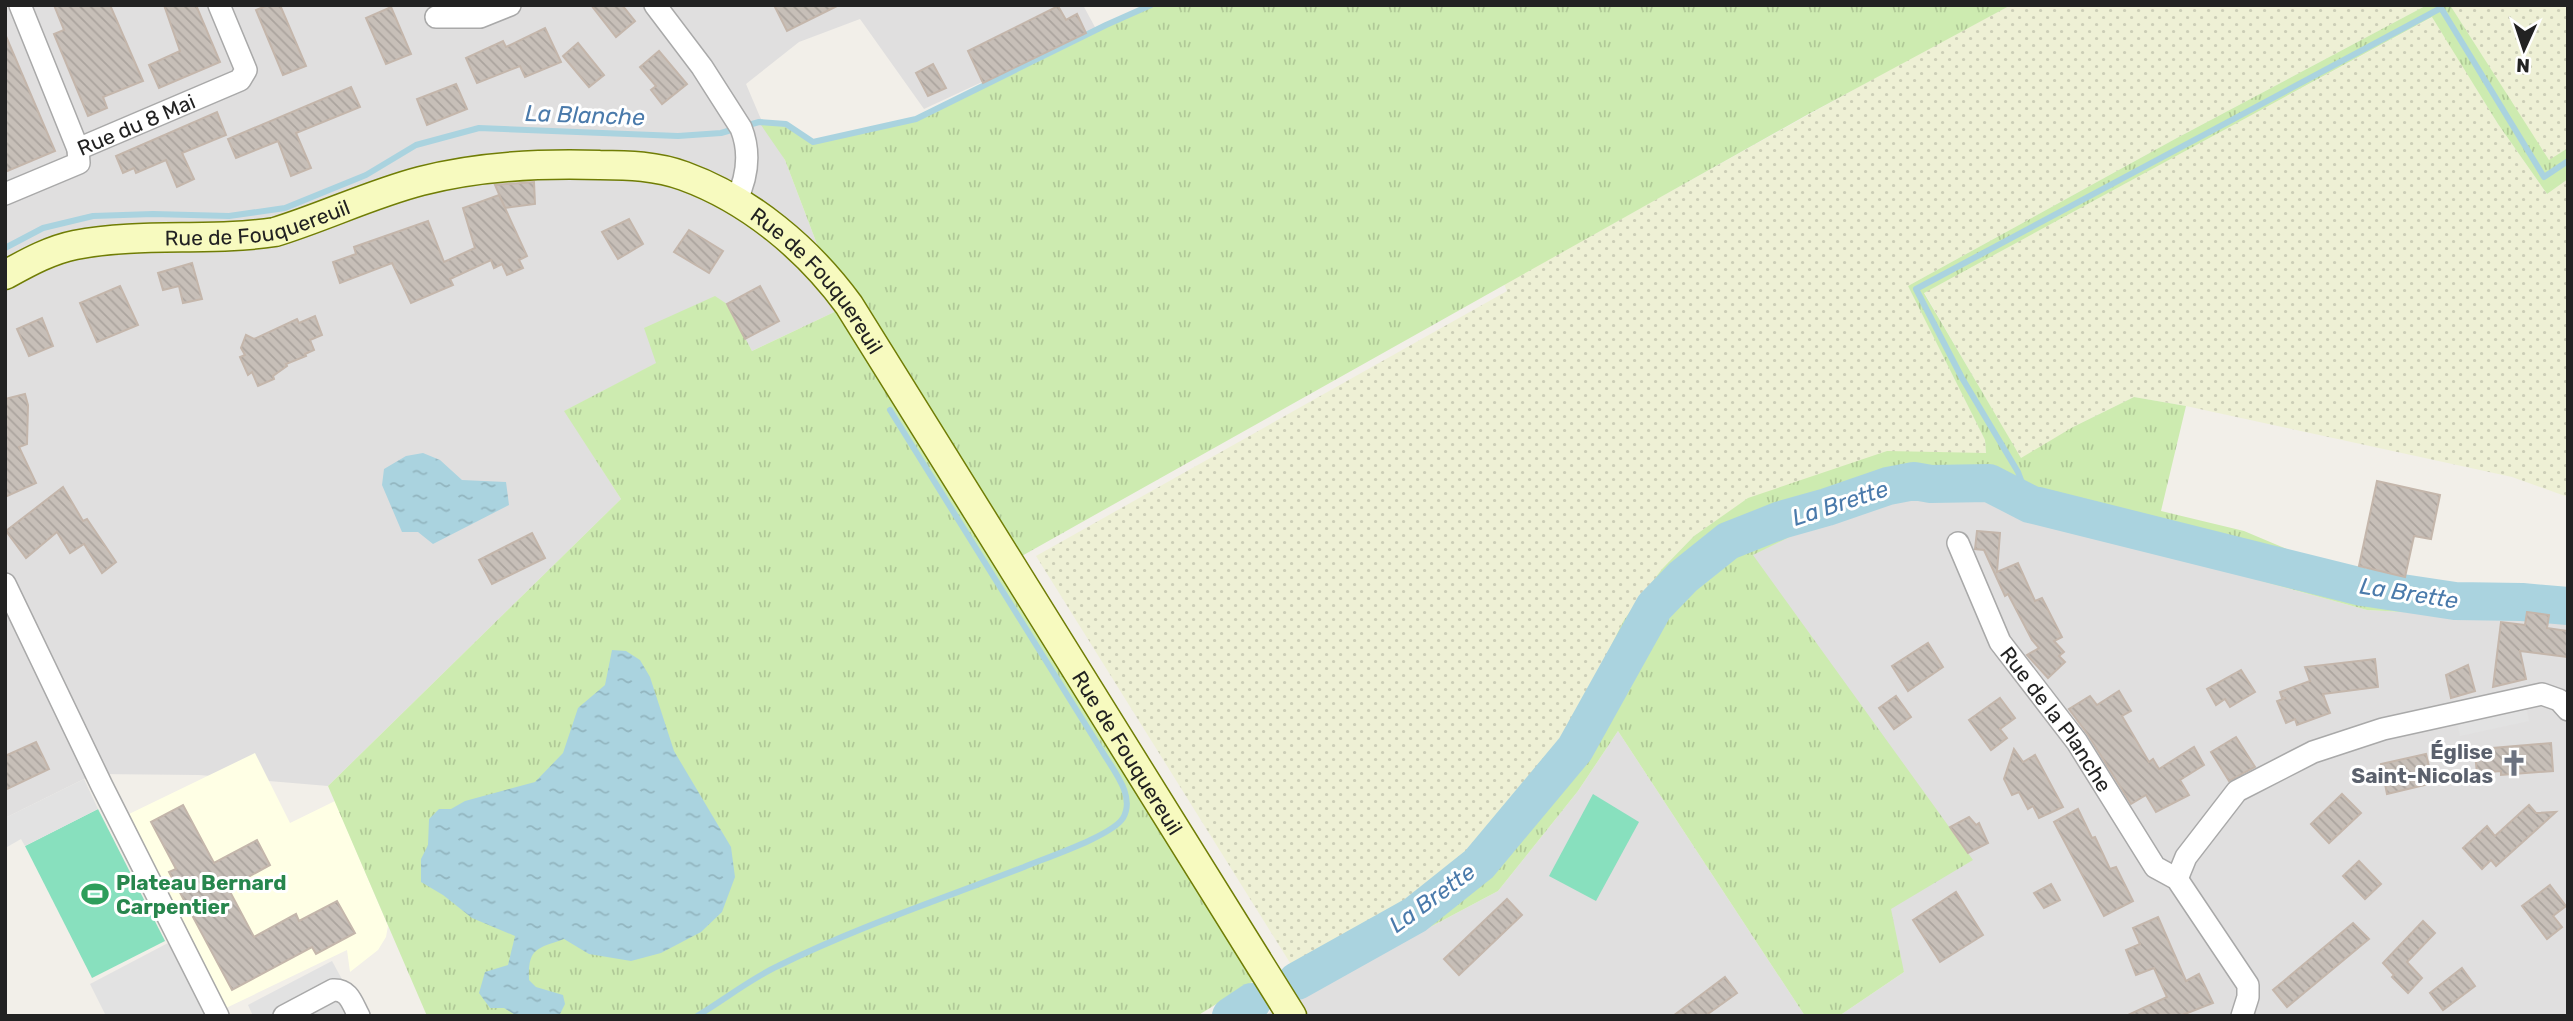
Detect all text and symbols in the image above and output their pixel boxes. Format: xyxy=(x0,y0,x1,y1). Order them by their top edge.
north arrow xyxy=(2489,14,2559,84)
text: N xyxy=(2516,54,2531,77)
street label: Rue du 8 Mai xyxy=(73,88,199,160)
water label: La Blanche xyxy=(525,99,646,131)
street label: Rue de Fouquereuil xyxy=(165,194,353,250)
street label: Rue de Fouquereuil xyxy=(746,202,889,358)
water label: La Brette xyxy=(1788,474,1892,532)
water label: La Brette xyxy=(2358,571,2460,615)
street label: Rue de la Planche xyxy=(1995,641,2117,796)
street label: Rue de Fouquereuil xyxy=(1067,666,1188,839)
place label: Église Saint-Nicolas xyxy=(2351,739,2493,788)
church icon: Église Saint-Nicolas xyxy=(2499,748,2529,778)
water label: La Brette xyxy=(1384,857,1481,939)
place label: Plateau Bernard Carpentier xyxy=(116,870,286,919)
sports icon: Plateau Bernard Carpentier xyxy=(80,879,110,909)

